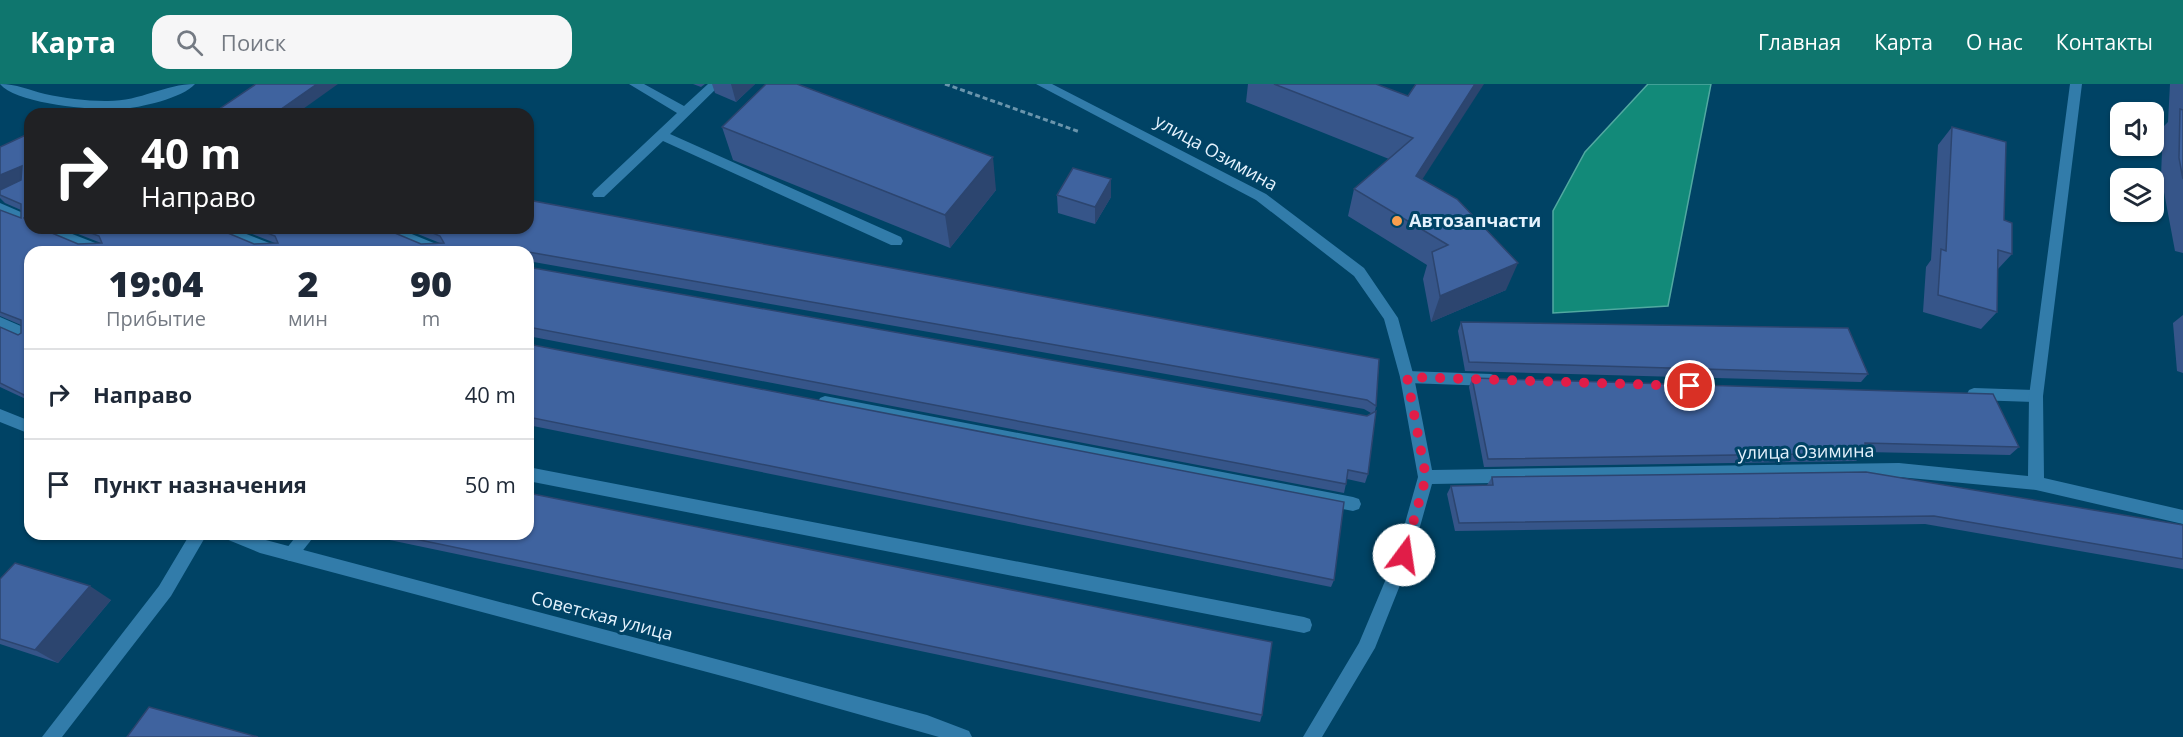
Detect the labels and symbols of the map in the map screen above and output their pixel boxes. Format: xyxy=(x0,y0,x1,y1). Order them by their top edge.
street label: улица Озимина xyxy=(1151,108,1282,196)
place label: Автозапчасти xyxy=(1409,208,1541,232)
marker: Автозапчасти xyxy=(1390,214,1404,228)
pin xyxy=(1664,360,1715,411)
street label: улица Озимина xyxy=(1737,438,1875,464)
position arrow xyxy=(1372,523,1436,587)
street label: Советская улица xyxy=(529,585,676,645)

